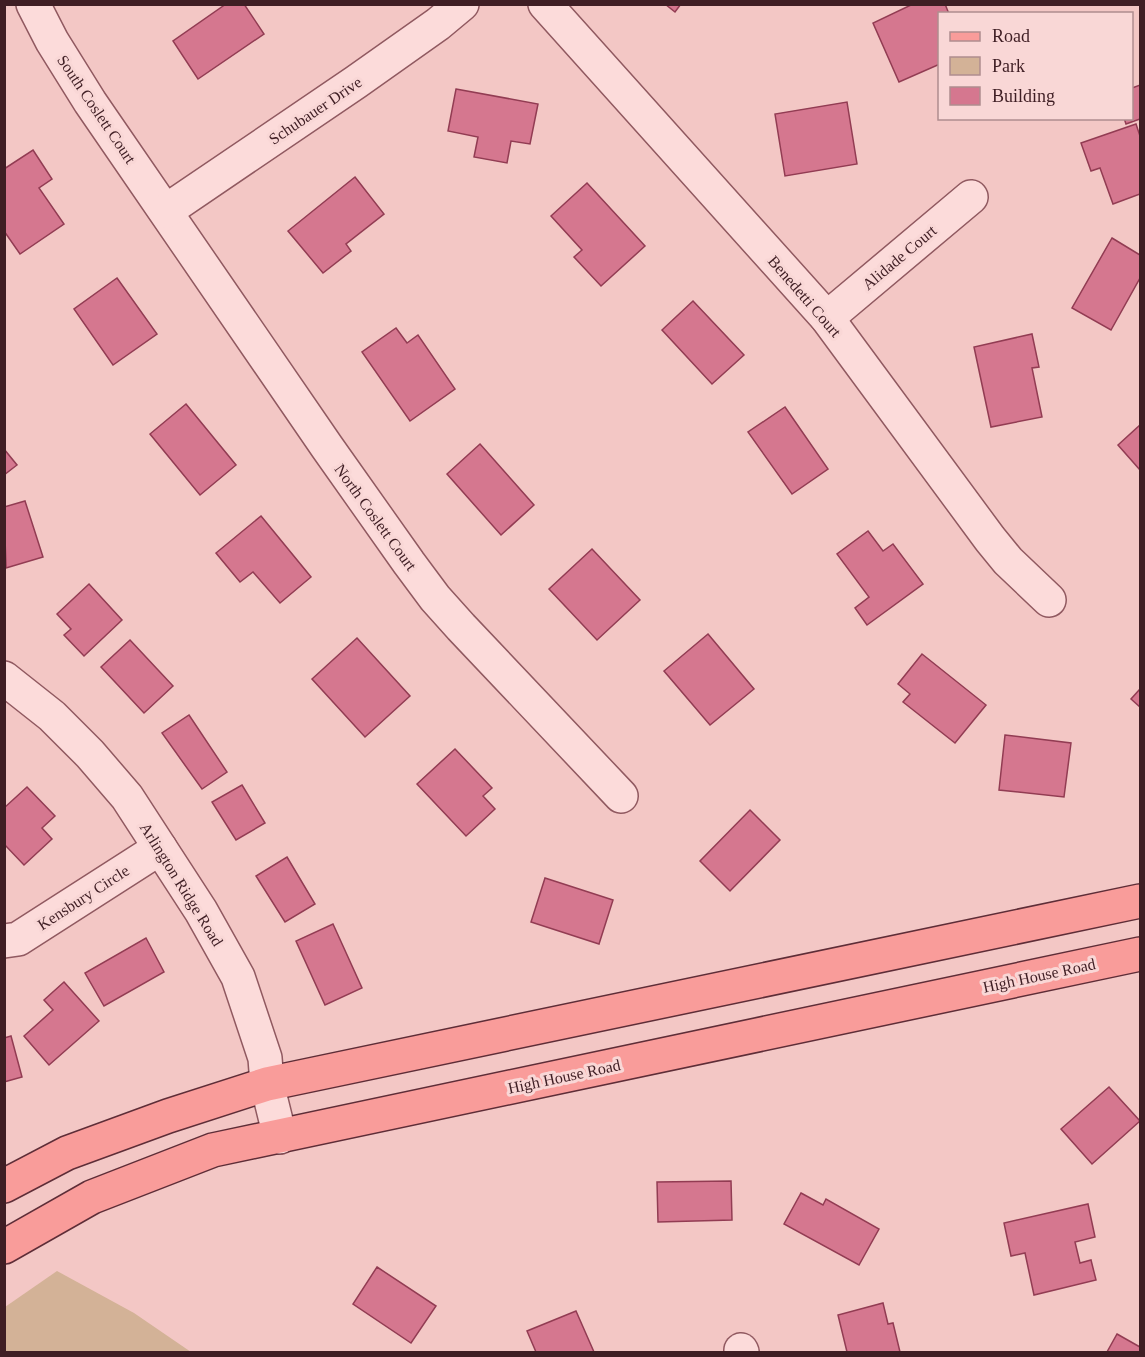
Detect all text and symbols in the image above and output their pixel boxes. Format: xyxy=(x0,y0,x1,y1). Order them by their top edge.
legend xyxy=(938,12,1133,120)
text: Road xyxy=(992,26,1030,46)
street label: South Coslett Court xyxy=(54,52,139,167)
text: Park xyxy=(992,56,1025,76)
street label: Schubauer Drive xyxy=(266,73,365,148)
text: Building xyxy=(992,86,1055,106)
street label: Alidade Court xyxy=(859,221,940,293)
street label: Benedetti Court xyxy=(765,252,845,341)
street label: North Coslett Court xyxy=(331,461,420,574)
street label: Arlington Ridge Road xyxy=(136,819,226,950)
street label: Kensbury Circle xyxy=(34,862,133,934)
street label: High House Road xyxy=(981,955,1097,997)
street label: High House Road xyxy=(506,1056,622,1098)

